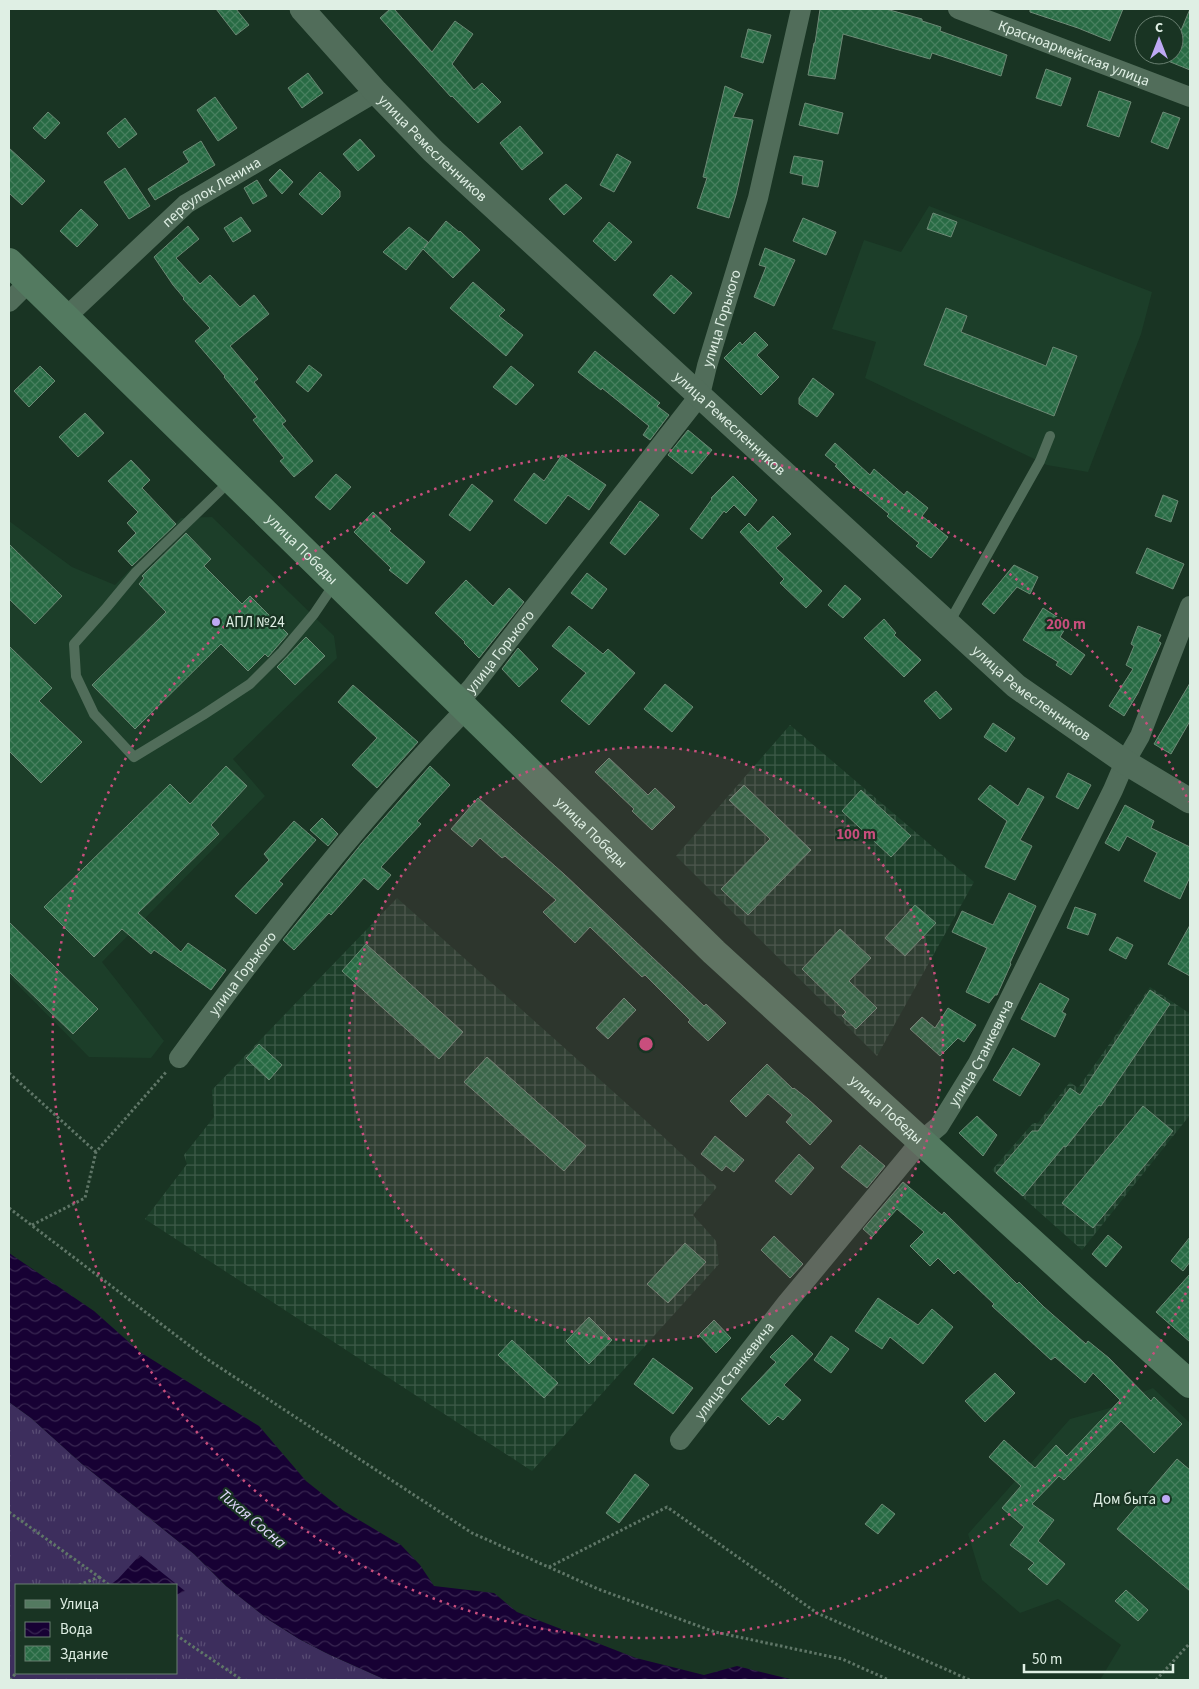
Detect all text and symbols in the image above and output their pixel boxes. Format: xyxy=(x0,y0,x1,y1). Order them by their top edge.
street label: Красноармейская улица xyxy=(995,15,1153,92)
north arrow xyxy=(1134,15,1184,65)
text: С xyxy=(1155,18,1163,38)
street label: улица Ремесленников xyxy=(373,90,492,207)
street label: переулок Ленина xyxy=(158,152,265,232)
street label: улица Горького xyxy=(697,267,747,370)
street label: улица Ремесленников xyxy=(669,367,790,481)
street label: улица Победы xyxy=(261,509,343,589)
street label: улица Горького xyxy=(461,606,540,698)
place label: АПЛ №24 xyxy=(226,612,285,633)
text: 200 m xyxy=(1046,614,1086,635)
marker: АПЛ №24 xyxy=(210,616,222,628)
street label: улица Ремесленников xyxy=(967,641,1095,746)
street label: улица Победы xyxy=(550,792,632,873)
text: 100 m xyxy=(836,824,876,845)
street label: улица Горького xyxy=(204,927,282,1020)
street label: улица Станкевича xyxy=(944,996,1019,1111)
centre of rings xyxy=(637,1035,655,1053)
street label: улица Победы xyxy=(844,1070,928,1149)
street label: улица Станкевича xyxy=(690,1317,779,1424)
water label: Тихая Сосна xyxy=(214,1484,291,1554)
place label: Дом быта xyxy=(1093,1489,1156,1510)
marker: Дом быта xyxy=(1160,1493,1172,1505)
legend xyxy=(15,1584,178,1674)
text: Улица xyxy=(60,1594,99,1615)
text: Вода xyxy=(60,1619,93,1640)
scale bar xyxy=(1024,1642,1173,1674)
text: Здание xyxy=(60,1644,108,1665)
text: 50 m xyxy=(1032,1649,1062,1670)

